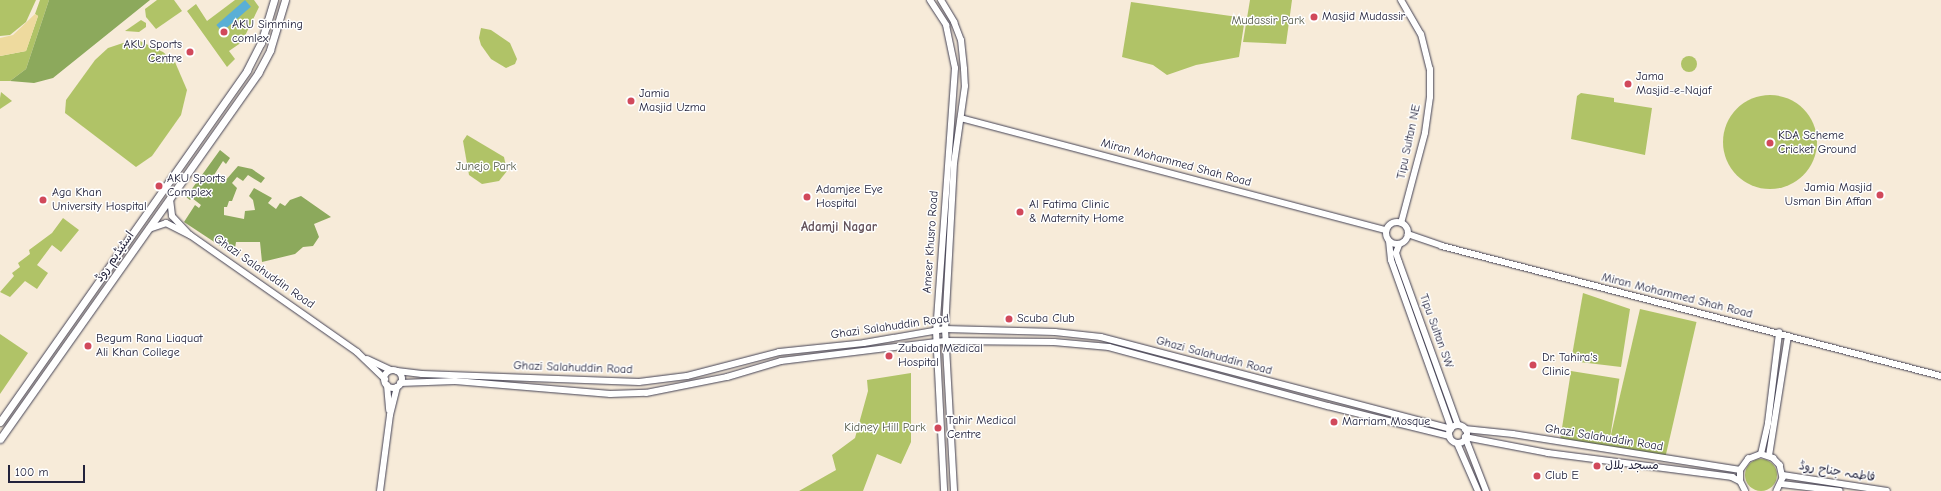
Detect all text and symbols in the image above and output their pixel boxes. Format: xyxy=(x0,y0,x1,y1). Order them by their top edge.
place label: Masjid Mudassir xyxy=(1322,10,1405,24)
marker: Masjid Mudassir xyxy=(1309,12,1319,22)
park label: Mudassir Park xyxy=(1231,14,1305,28)
place label: AKU Simming comlex xyxy=(232,18,303,46)
marker: AKU Simming comlex xyxy=(219,27,229,37)
place label: AKU Sports Centre xyxy=(123,38,182,66)
marker: AKU Sports Centre xyxy=(185,47,195,57)
place label: Jama Masjid-e-Najaf xyxy=(1636,70,1711,98)
marker: Jama Masjid-e-Najaf xyxy=(1623,79,1633,89)
place label: Jamia Masjid Uzma xyxy=(639,87,706,115)
marker: Jamia Masjid Uzma xyxy=(626,96,636,106)
street label: Tipu Sultan NE xyxy=(1394,103,1424,181)
place label: KDA Scheme Cricket Ground xyxy=(1778,129,1856,157)
street label: Miran Mohammed Shah Road xyxy=(1099,136,1253,190)
marker: KDA Scheme Cricket Ground xyxy=(1765,138,1775,148)
park label: Junejo Park xyxy=(456,160,516,174)
place label: AKU Sports Complex xyxy=(167,172,226,200)
marker: AKU Sports Complex xyxy=(154,181,164,191)
place label: Jamia Masjid Usman Bin Affan xyxy=(1785,181,1872,209)
place label: Adamjee Eye Hospital xyxy=(816,183,883,211)
place label: Aga Khan University Hospital xyxy=(52,186,147,214)
street label: Ameer Khusro Road xyxy=(920,190,942,294)
marker: Jamia Masjid Usman Bin Affan xyxy=(1875,190,1885,200)
marker: Adamjee Eye Hospital xyxy=(801,191,813,203)
marker: Aga Khan University Hospital xyxy=(37,194,49,206)
place label: Al Fatima Clinic & Maternity Home xyxy=(1029,198,1124,226)
marker: Al Fatima Clinic & Maternity Home xyxy=(1014,206,1026,218)
district label: Adamji Nagar xyxy=(801,219,877,235)
street label: اسٹیڈیم روڈ xyxy=(92,229,138,285)
street label: Ghazi Salahuddin Road xyxy=(211,232,317,312)
street label: Miran Mohammed Shah Road xyxy=(1600,270,1754,322)
street label: Tipu Sultan SW xyxy=(1416,292,1456,370)
street label: Ghazi Salahuddin Road xyxy=(830,312,950,342)
place label: Scuba Club xyxy=(1017,312,1075,326)
marker: Scuba Club xyxy=(1004,314,1014,324)
place label: Begum Rana Liaquat Ali Khan College xyxy=(96,332,203,360)
street label: Ghazi Salahuddin Road xyxy=(1154,334,1274,378)
marker: Begum Rana Liaquat Ali Khan College xyxy=(83,341,93,351)
place label: Zubaida Medical Hospital xyxy=(898,342,983,370)
marker: Zubaida Medical Hospital xyxy=(883,350,895,362)
place label: Dr. Tahira's Clinic xyxy=(1542,351,1598,379)
street label: Ghazi Salahuddin Road xyxy=(513,359,633,377)
marker: Dr. Tahira's Clinic xyxy=(1527,359,1539,371)
place label: Tahir Medical Centre xyxy=(947,414,1016,442)
place label: Marriam Mosque xyxy=(1342,415,1430,429)
marker: Marriam Mosque xyxy=(1329,417,1339,427)
park label: Kidney Hill Park xyxy=(844,421,926,435)
marker: Tahir Medical Centre xyxy=(932,422,944,434)
street label: Ghazi Salahuddin Road xyxy=(1544,422,1664,454)
scale bar xyxy=(10,457,87,483)
place label: مسجد بلال xyxy=(1605,459,1659,473)
street label: فاطمہ جناح روڈ xyxy=(1798,459,1876,485)
marker: مسجد بلال xyxy=(1592,461,1602,471)
text: 100 m xyxy=(15,465,48,479)
place label: Club E xyxy=(1545,469,1579,483)
marker: Club E xyxy=(1532,471,1542,481)

